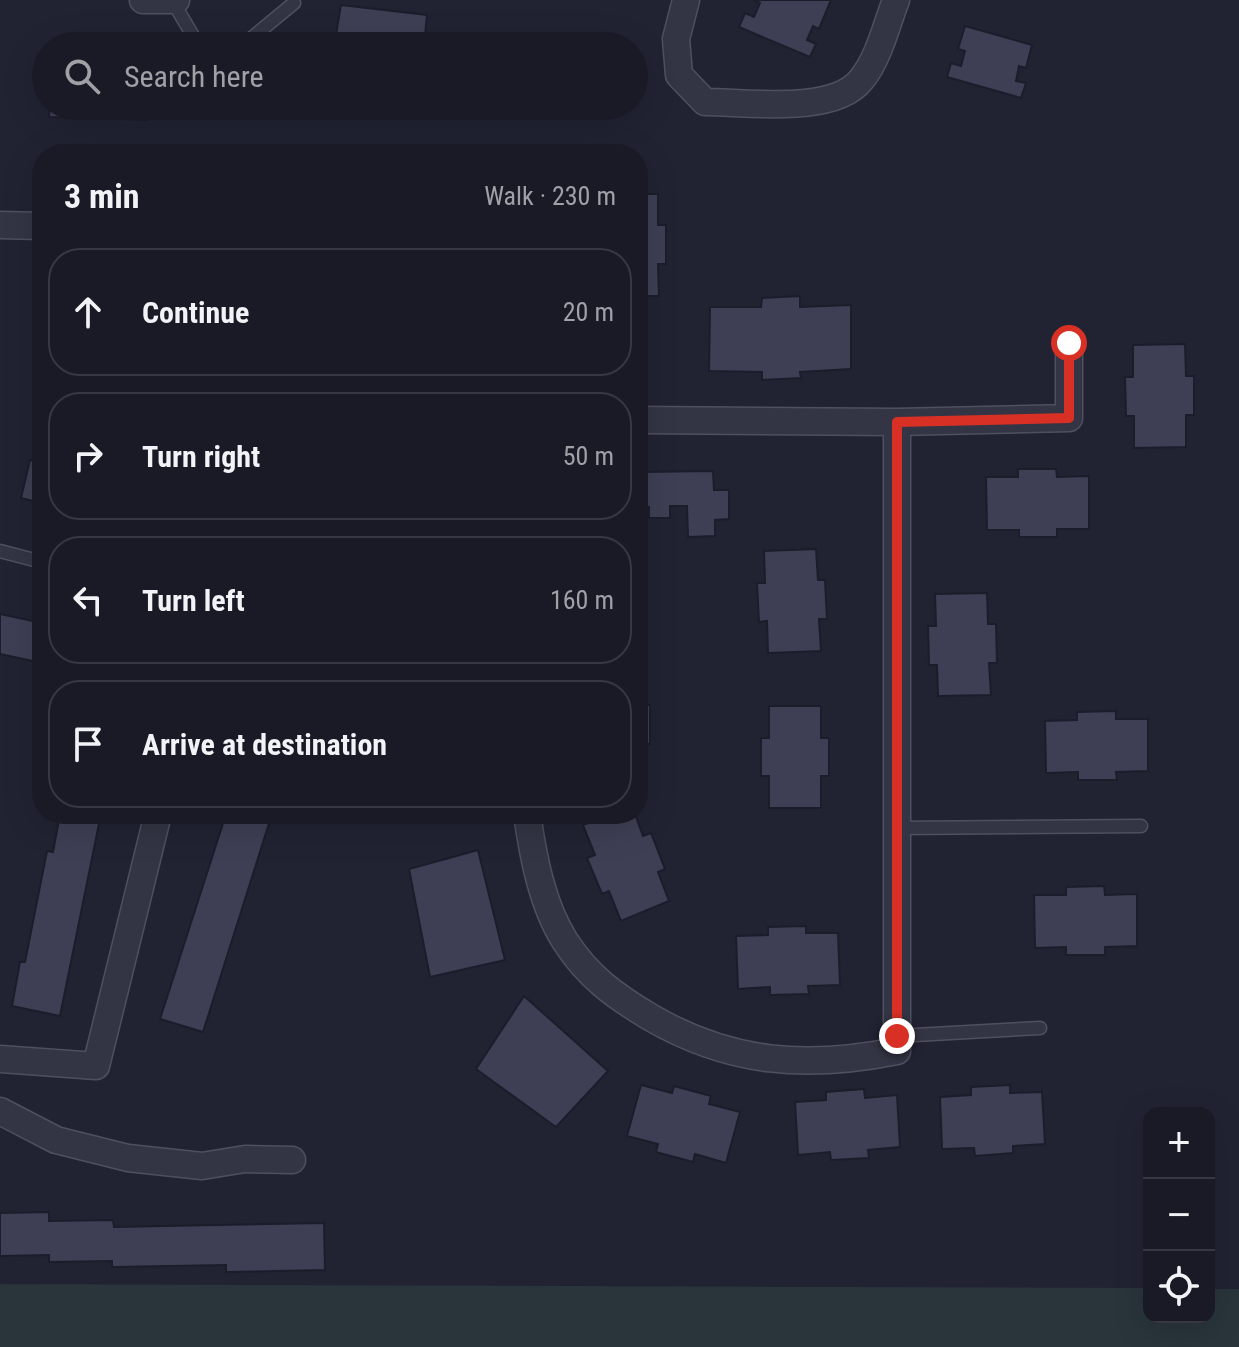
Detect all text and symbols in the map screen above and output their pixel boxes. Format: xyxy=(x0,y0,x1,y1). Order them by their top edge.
search box xyxy=(32,32,648,120)
icon: search xyxy=(60,54,104,98)
text: Search here xyxy=(124,59,264,94)
text: 3 min xyxy=(64,176,140,216)
text: Walk · 230 m xyxy=(484,181,616,211)
icon: ahead xyxy=(66,290,110,334)
text: Continue xyxy=(142,295,249,330)
text: 20 m xyxy=(563,297,614,327)
route start xyxy=(1051,325,1087,361)
icon: right xyxy=(66,434,110,478)
text: Turn right xyxy=(142,439,260,474)
text: 50 m xyxy=(563,441,614,471)
icon: left xyxy=(66,578,110,622)
text: Turn left xyxy=(142,583,245,618)
text: 160 m xyxy=(550,585,614,615)
icon: arrive xyxy=(66,722,110,766)
text: Arrive at destination xyxy=(142,727,387,762)
route end xyxy=(879,1018,915,1054)
map controls xyxy=(1143,1107,1215,1323)
button: + xyxy=(1143,1107,1215,1179)
button: − xyxy=(1143,1179,1215,1251)
button: locate xyxy=(1143,1251,1215,1323)

